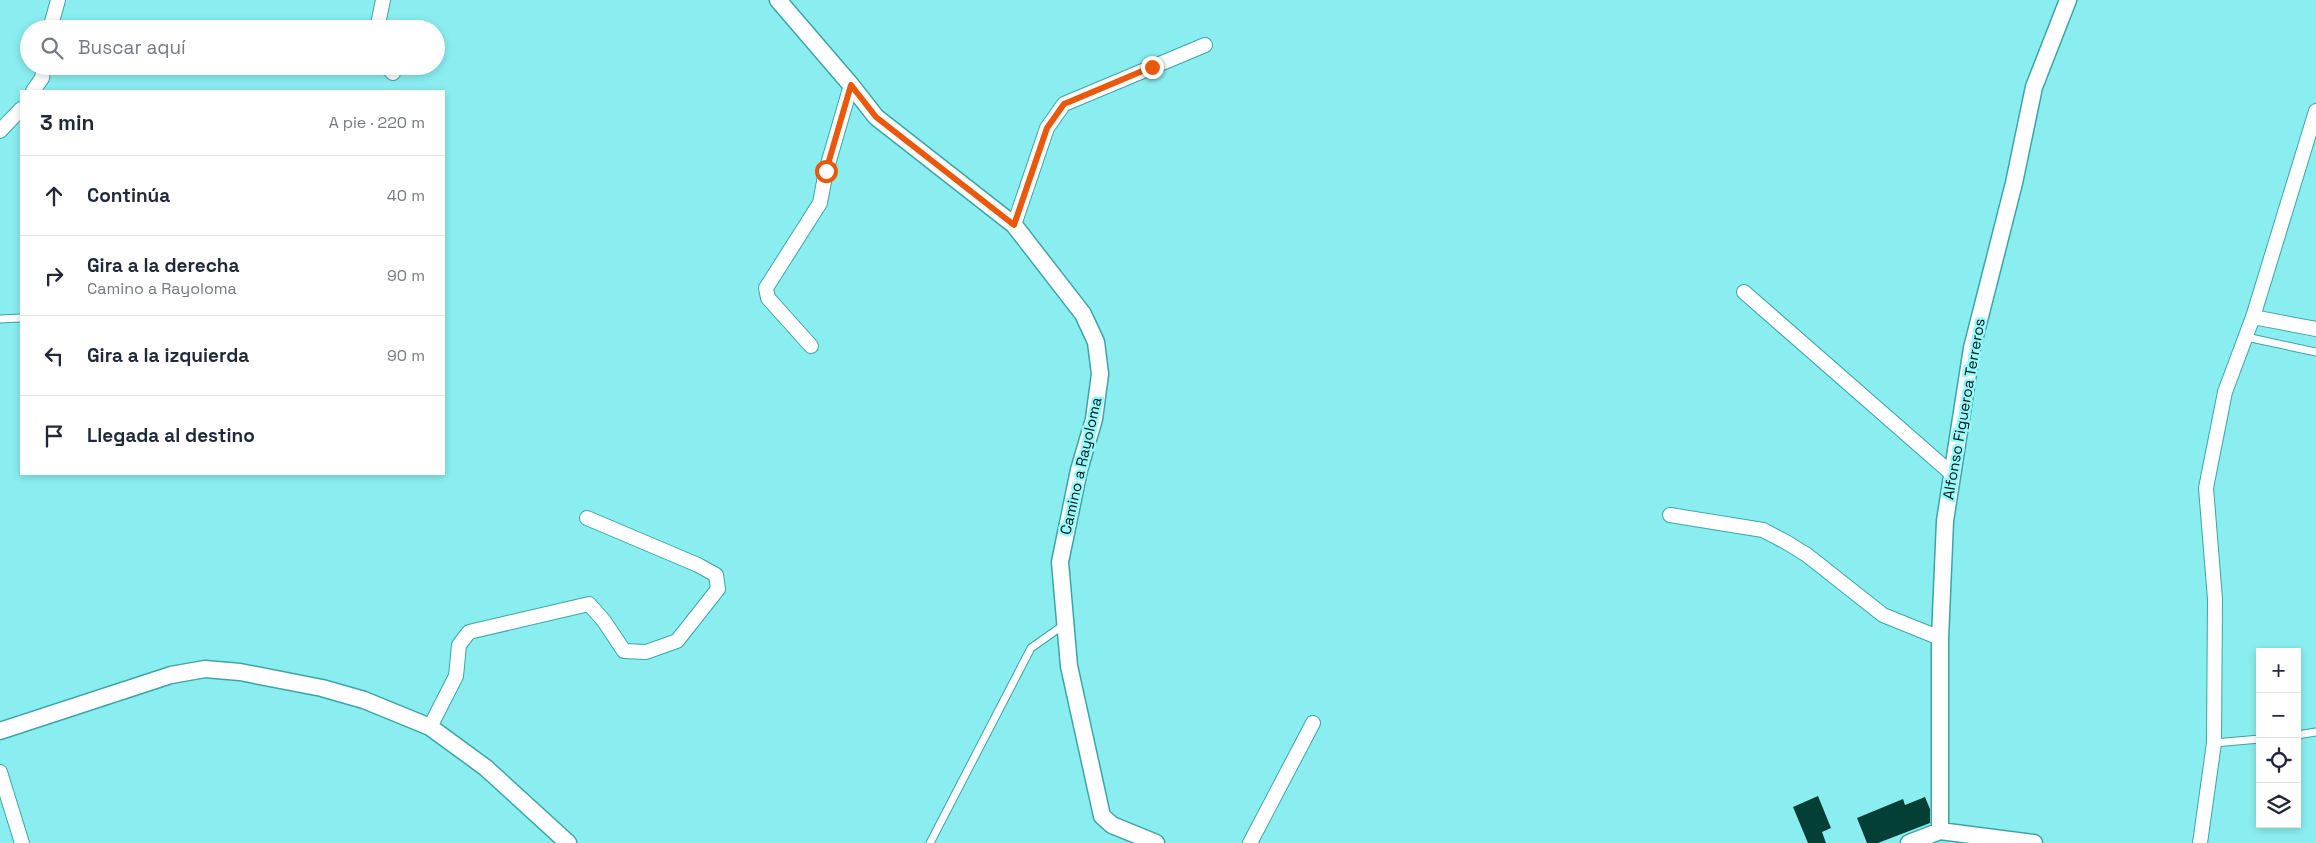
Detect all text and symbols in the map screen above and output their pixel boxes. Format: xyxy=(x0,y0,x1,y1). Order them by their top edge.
search box xyxy=(20,20,445,75)
icon: search xyxy=(38,34,66,62)
text: Buscar aquí xyxy=(78,35,186,60)
route end xyxy=(1141,56,1164,79)
text: 3 min xyxy=(40,109,95,136)
text: A pie · 220 m xyxy=(329,112,425,133)
route start xyxy=(815,160,838,183)
icon: ahead xyxy=(40,182,68,210)
text: Continúa xyxy=(87,183,170,208)
text: 40 m xyxy=(387,185,425,206)
text: Gira a la derecha xyxy=(87,253,239,278)
icon: right xyxy=(40,262,68,290)
text: 90 m xyxy=(387,265,425,286)
text: Camino a Rayoloma xyxy=(87,278,237,299)
street label: Alfonso Figueroa Terreros xyxy=(1938,317,1989,501)
icon: left xyxy=(40,342,68,370)
text: Gira a la izquierda xyxy=(87,343,249,368)
text: 90 m xyxy=(387,345,425,366)
street label: Camino a Rayoloma xyxy=(1055,395,1106,536)
icon: arrive xyxy=(40,422,68,450)
text: Llegada al destino xyxy=(87,423,255,448)
map controls xyxy=(2256,648,2301,828)
button: + xyxy=(2256,648,2301,693)
button: − xyxy=(2256,693,2301,738)
button: locate xyxy=(2256,738,2301,783)
button: layers xyxy=(2256,783,2301,828)

